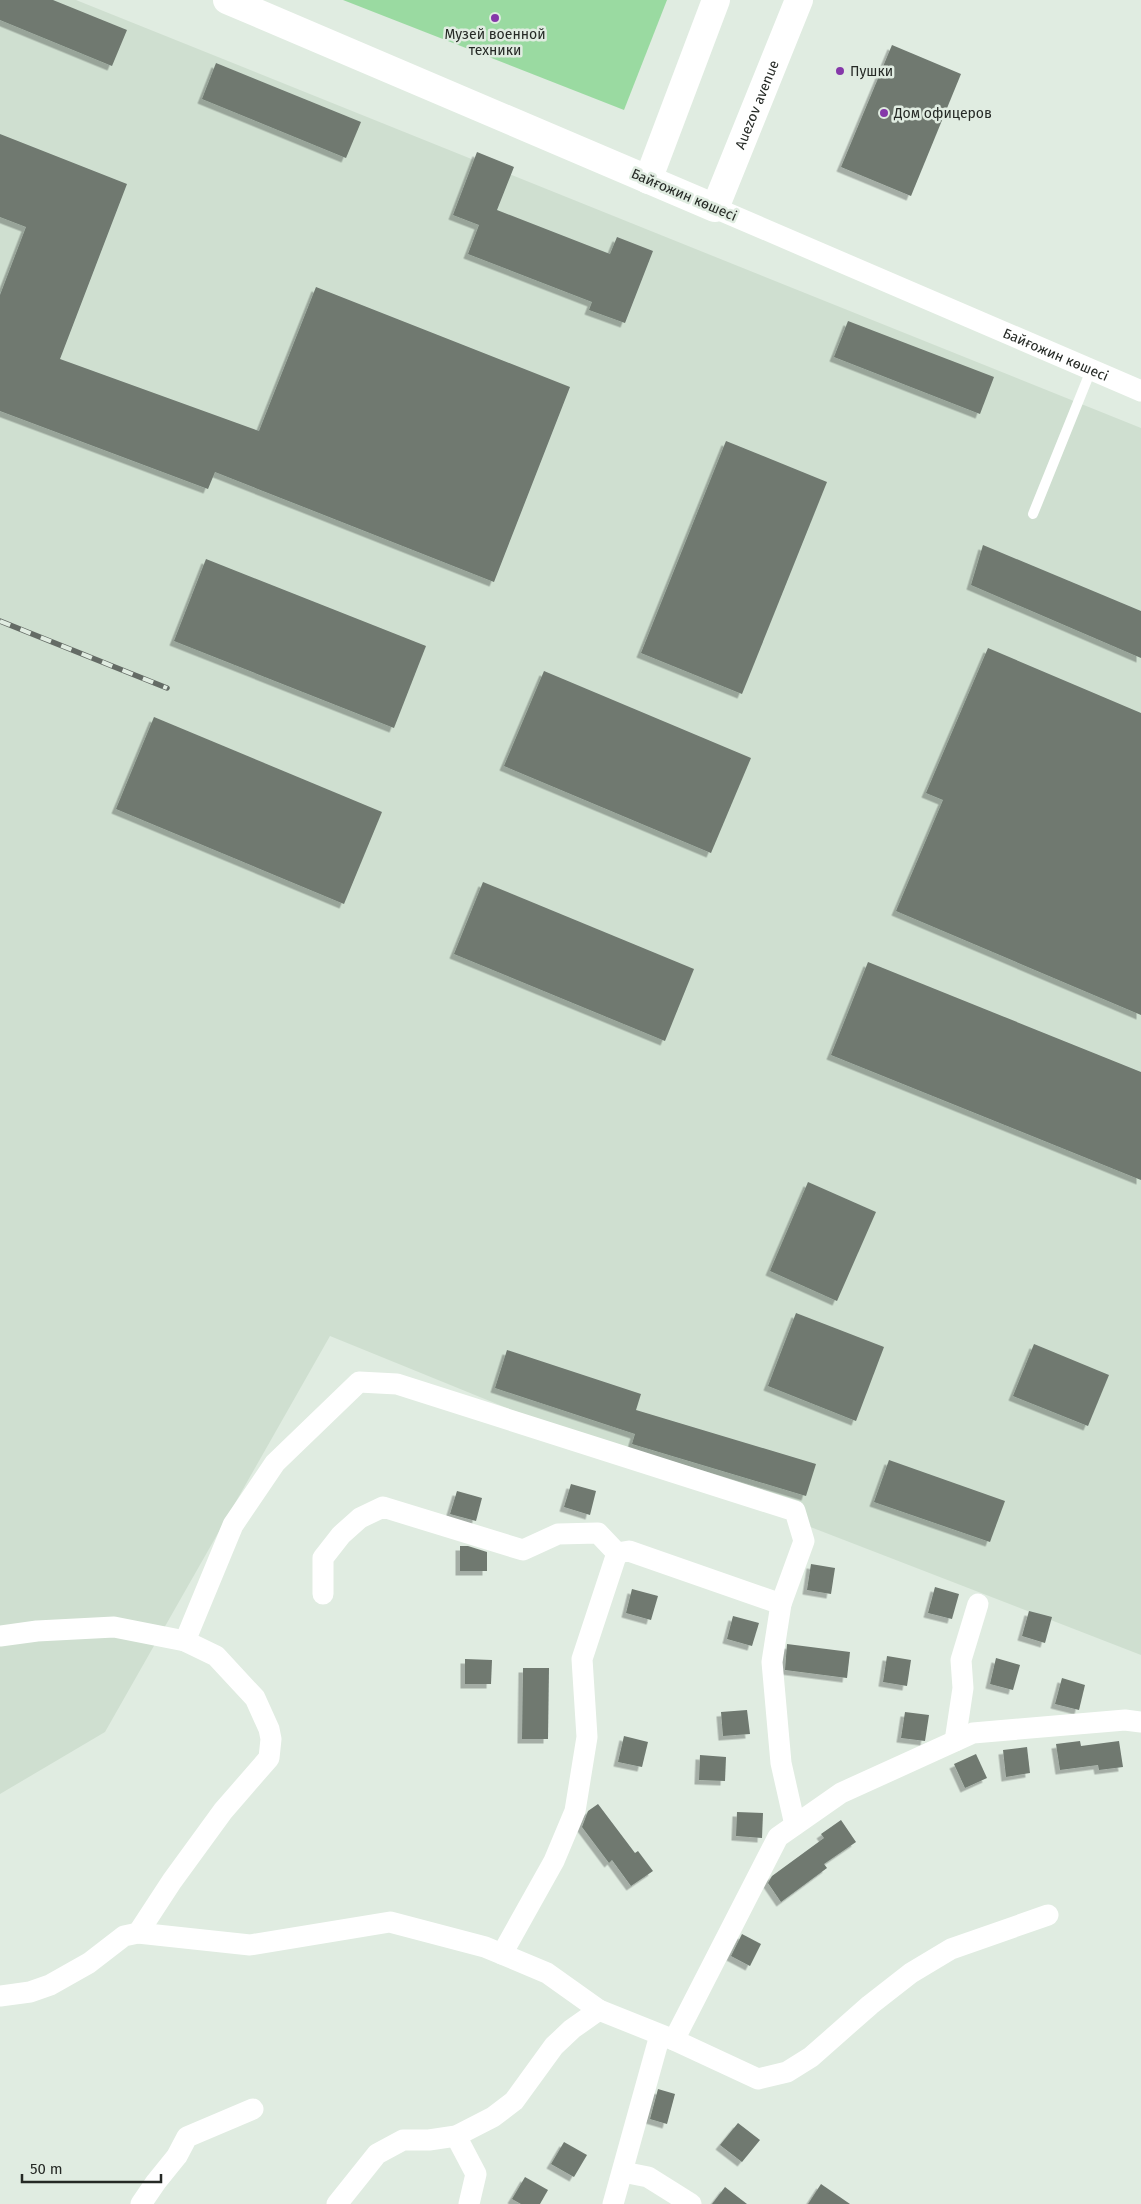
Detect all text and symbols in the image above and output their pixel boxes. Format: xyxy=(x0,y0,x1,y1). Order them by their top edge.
marker: Музей военной техники xyxy=(489,12,501,24)
place label: Музей военной техники xyxy=(444,26,546,59)
street label: Auezov avenue xyxy=(731,58,782,152)
place label: Пушки xyxy=(850,63,893,80)
marker: Пушки xyxy=(834,65,846,77)
place label: Дом офицеров xyxy=(893,105,992,122)
marker: Дом офицеров xyxy=(878,107,890,119)
street label: Байғожин көшесі xyxy=(629,165,739,225)
street label: Байғожин көшесі xyxy=(1000,324,1111,385)
scale bar xyxy=(22,2152,161,2184)
text: 50 m xyxy=(30,2160,63,2178)

